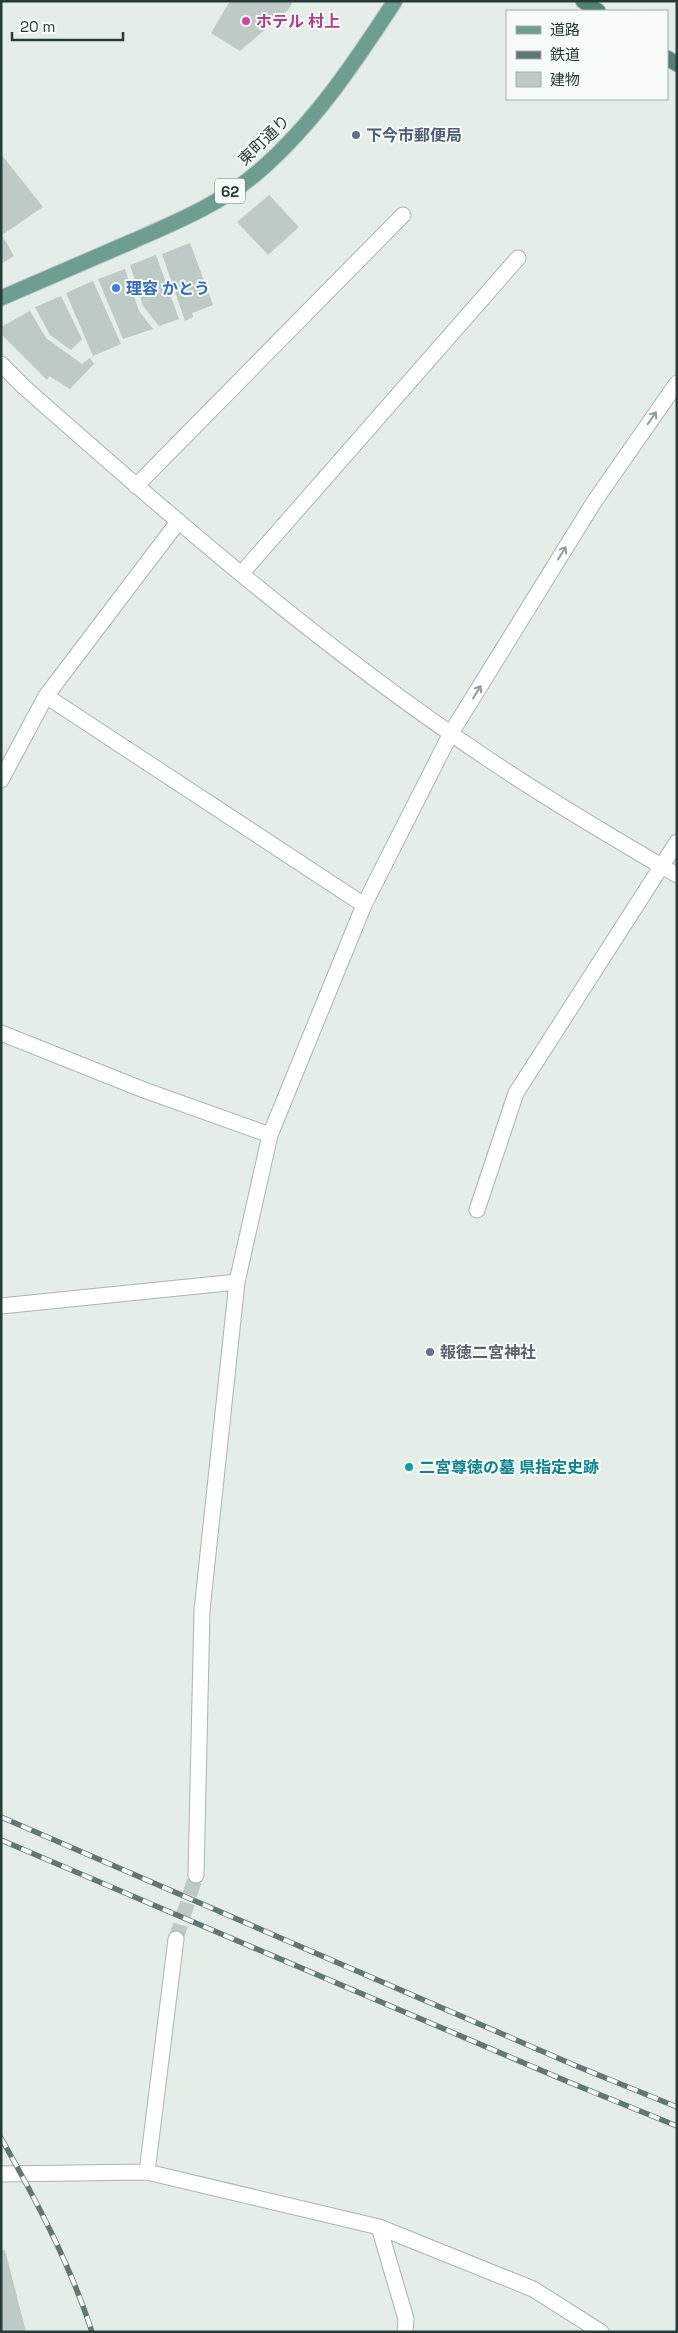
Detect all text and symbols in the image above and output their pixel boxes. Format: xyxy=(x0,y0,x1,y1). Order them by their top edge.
scale bar xyxy=(12,10,124,42)
legend xyxy=(506,10,668,100)
place label: ホテル 村上 xyxy=(256,11,340,32)
marker: ホテル 村上 xyxy=(240,15,252,27)
text: 20 m xyxy=(20,17,55,36)
text: 道路 xyxy=(550,20,580,39)
text: 鉄道 xyxy=(550,45,580,64)
text: 建物 xyxy=(550,70,580,89)
street label: 東町通り xyxy=(234,110,294,170)
place label: 下今市郵便局 xyxy=(366,125,462,146)
marker: 下今市郵便局 xyxy=(350,129,362,141)
road number: 62 xyxy=(215,178,245,204)
place label: 理容 かとう xyxy=(126,278,210,299)
marker: 理容 かとう xyxy=(110,282,122,294)
one-way arrow xyxy=(647,411,657,425)
one-way arrow xyxy=(558,547,568,561)
one-way arrow xyxy=(472,685,482,699)
place label: 報徳二宮神社 xyxy=(440,1342,536,1363)
marker: 報徳二宮神社 xyxy=(424,1346,436,1358)
place label: 二宮尊徳の墓 県指定史跡 xyxy=(419,1457,599,1478)
marker: 二宮尊徳の墓 県指定史跡 xyxy=(403,1461,415,1473)

